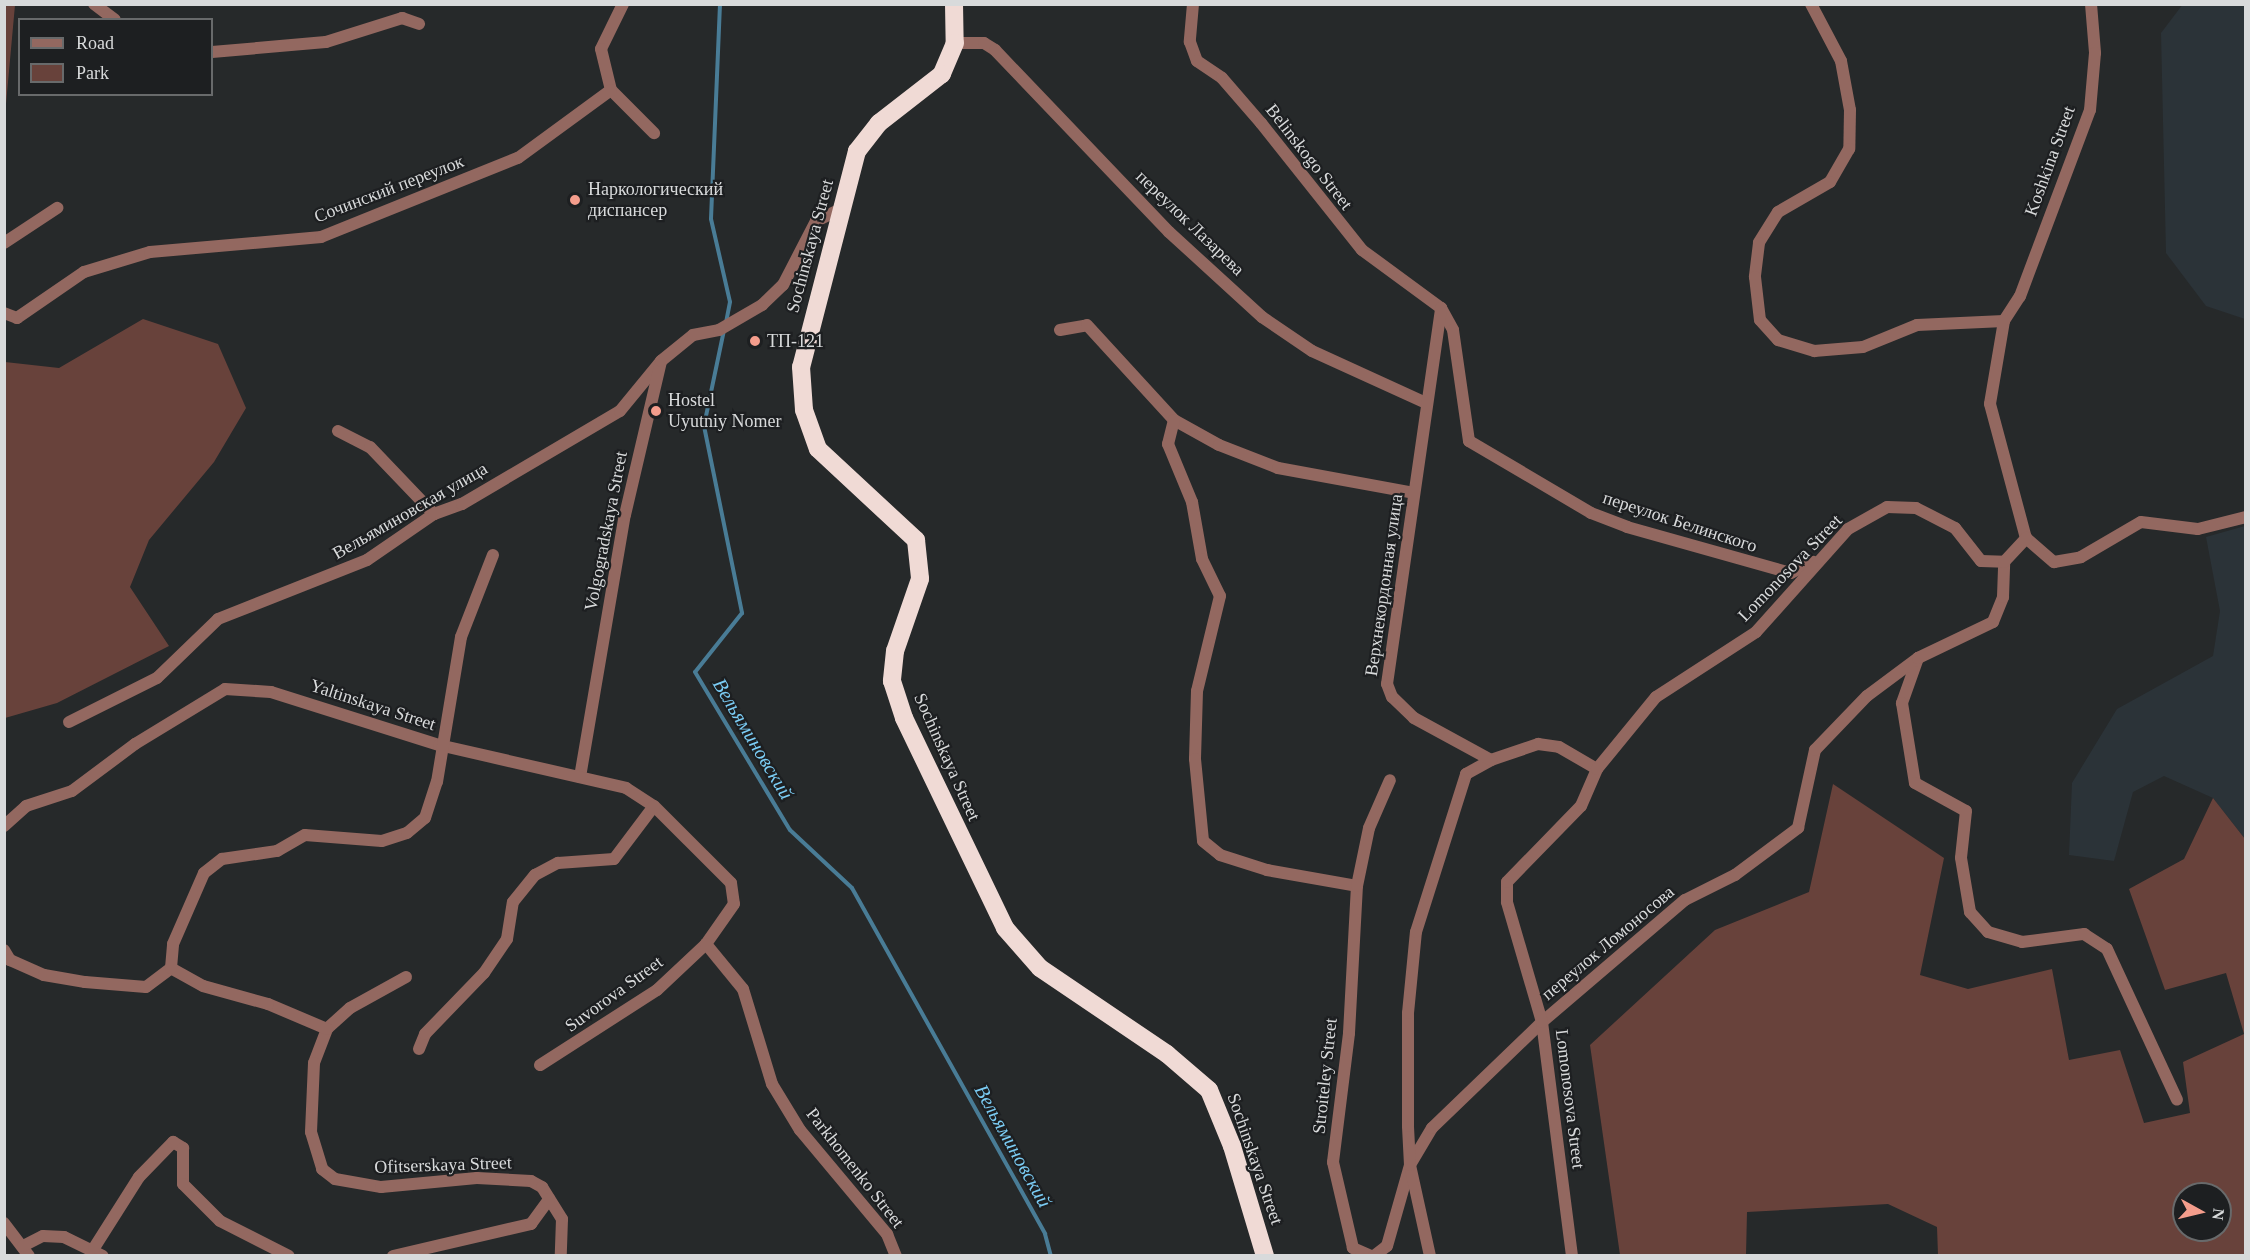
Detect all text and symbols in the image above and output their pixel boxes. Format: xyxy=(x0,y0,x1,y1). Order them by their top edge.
legend xyxy=(18,18,213,96)
text: Road xyxy=(76,33,114,53)
text: Park xyxy=(76,63,109,83)
street label: Belinskogo Street xyxy=(1261,100,1357,214)
street label: Koshkina Street xyxy=(2020,103,2080,219)
street label: Сочинский переулок xyxy=(311,151,467,227)
street label: переулок Лазарева xyxy=(1131,166,1249,280)
street label: Sochinskaya Street xyxy=(782,177,838,315)
place label: Наркологический диспансер xyxy=(588,179,723,222)
marker: Наркологический диспансер xyxy=(566,191,584,209)
place label: ТП-121 xyxy=(767,330,824,352)
marker: ТП-121 xyxy=(748,334,762,348)
place label: Hostel Uyutniy Nomer xyxy=(668,390,781,432)
marker: Hostel Uyutniy Nomer xyxy=(649,404,663,418)
street label: Volgogradskaya Street xyxy=(580,449,632,613)
street label: Вельяминовская улица xyxy=(329,458,491,564)
street label: переулок Белинского xyxy=(1600,487,1760,557)
street label: Верхнекордонная улица xyxy=(1361,492,1407,678)
street label: Lomonosova Street xyxy=(1733,510,1847,626)
water label: Вельяминовский xyxy=(707,674,799,804)
street label: Yaltinskaya Street xyxy=(308,675,438,735)
street label: Sochinskaya Street xyxy=(909,690,985,824)
street label: переулок Ломоносова xyxy=(1537,881,1679,1005)
street label: Suvorova Street xyxy=(561,951,667,1037)
street label: Stroiteley Street xyxy=(1308,1017,1342,1135)
street label: Lomonosova Street xyxy=(1551,1028,1589,1170)
water label: Вельяминовский xyxy=(969,1080,1057,1212)
street label: Sochinskaya Street xyxy=(1222,1090,1288,1228)
street label: Parkhomenko Street xyxy=(801,1104,909,1232)
street label: Ofitserskaya Street xyxy=(374,1152,512,1178)
north arrow xyxy=(2172,1182,2232,1242)
text: N xyxy=(2209,1207,2228,1221)

